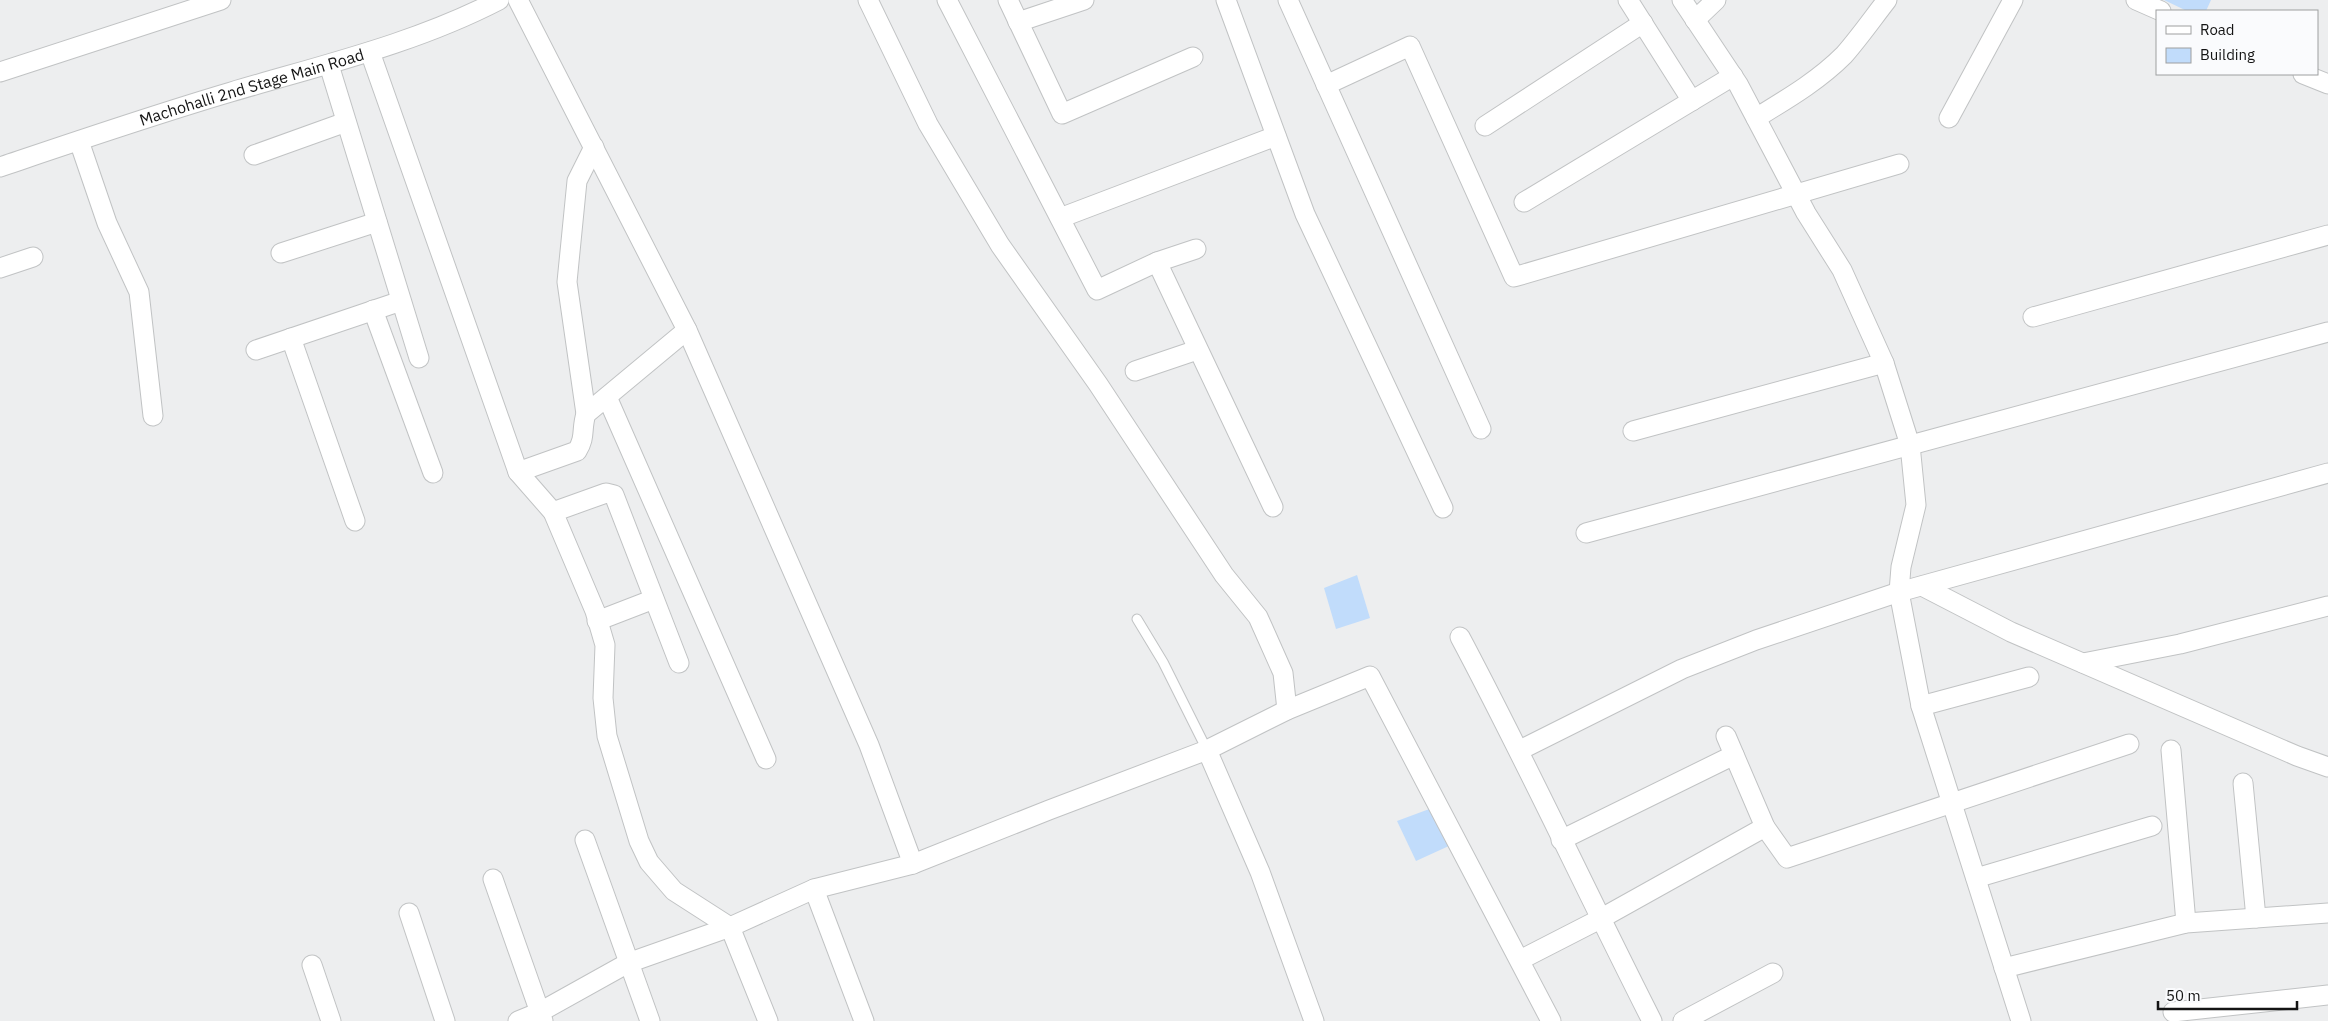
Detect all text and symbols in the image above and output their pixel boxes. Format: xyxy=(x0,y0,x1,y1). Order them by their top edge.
legend xyxy=(2156,10,2318,75)
text: Road xyxy=(2200,20,2235,39)
street label: Machohalli 2nd Stage Main Road xyxy=(137,44,366,130)
text: Building xyxy=(2200,45,2255,64)
scale bar xyxy=(2158,978,2297,1010)
text: 50 m xyxy=(2166,986,2201,1005)

